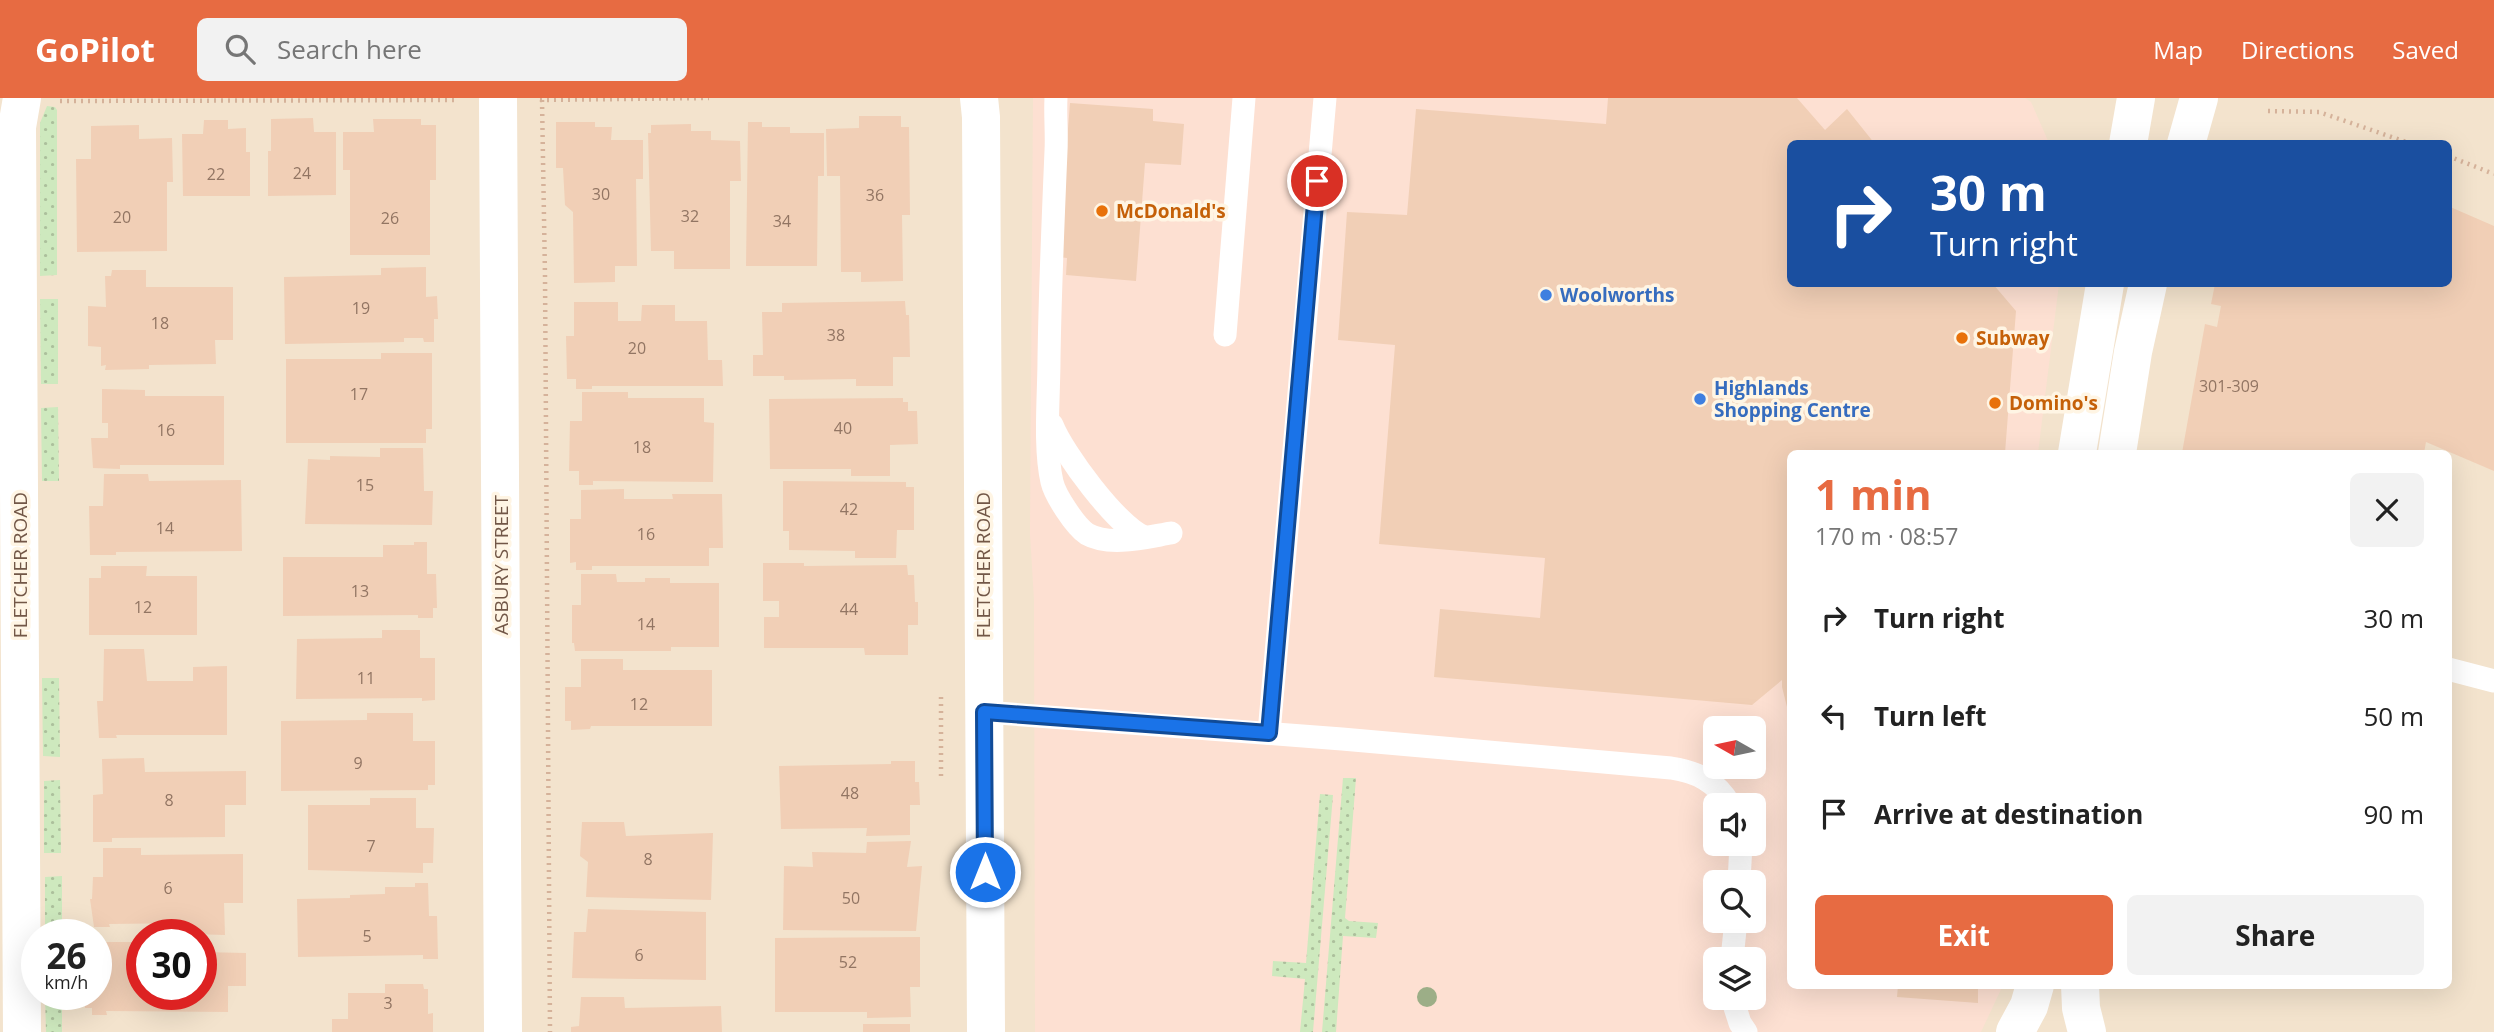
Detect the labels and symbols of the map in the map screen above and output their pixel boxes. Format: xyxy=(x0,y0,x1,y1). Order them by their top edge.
pin xyxy=(1287,151,1347,211)
house number: 24 xyxy=(293,162,311,184)
house number: 22 xyxy=(207,163,225,185)
house number: 30 xyxy=(592,183,610,205)
house number: 36 xyxy=(866,184,884,206)
place label: McDonald's xyxy=(1116,198,1226,224)
marker: McDonald's xyxy=(1094,203,1110,219)
house number: 32 xyxy=(681,205,699,227)
house number: 20 xyxy=(113,206,131,228)
house number: 26 xyxy=(381,207,399,229)
house number: 34 xyxy=(773,210,791,232)
place label: Woolworths xyxy=(1560,282,1675,308)
marker: Woolworths xyxy=(1538,287,1554,303)
house number: 19 xyxy=(352,297,370,319)
house number: 18 xyxy=(151,312,169,334)
house number: 38 xyxy=(827,324,845,346)
place label: Subway xyxy=(1976,325,2050,351)
marker: Subway xyxy=(1954,330,1970,346)
house number: 20 xyxy=(628,337,646,359)
place label: Highlands Shopping Centre xyxy=(1714,375,1871,423)
house number: 301-309 xyxy=(2199,375,2259,397)
house number: 17 xyxy=(350,383,368,405)
place label: Domino's xyxy=(2009,390,2098,416)
marker: Highlands Shopping Centre xyxy=(1692,391,1708,407)
marker: Domino's xyxy=(1987,395,2003,411)
house number: 40 xyxy=(834,417,852,439)
house number: 16 xyxy=(157,419,175,441)
house number: 18 xyxy=(633,436,651,458)
house number: 15 xyxy=(356,474,374,496)
street label: FLETCHER ROAD xyxy=(7,492,33,638)
street label: FLETCHER ROAD xyxy=(970,492,996,638)
street label: ASBURY STREET xyxy=(488,494,514,635)
house number: 42 xyxy=(840,498,858,520)
house number: 14 xyxy=(156,517,174,539)
house number: 16 xyxy=(637,523,655,545)
house number: 13 xyxy=(351,580,369,602)
house number: 12 xyxy=(134,596,152,618)
house number: 44 xyxy=(840,598,858,620)
house number: 14 xyxy=(637,613,655,635)
house number: 11 xyxy=(357,667,375,689)
house number: 12 xyxy=(630,693,648,715)
north arrow xyxy=(1703,716,1766,779)
house number: 9 xyxy=(353,752,363,774)
house number: 48 xyxy=(841,782,859,804)
house number: 8 xyxy=(164,789,174,811)
house number: 7 xyxy=(366,835,376,857)
position arrow xyxy=(948,835,1022,909)
house number: 8 xyxy=(643,848,653,870)
house number: 6 xyxy=(163,877,173,899)
house number: 50 xyxy=(842,887,860,909)
speed limit sign: 30 xyxy=(126,919,217,1010)
house number: 5 xyxy=(362,925,372,947)
house number: 6 xyxy=(634,944,644,966)
house number: 52 xyxy=(839,951,857,973)
house number: 3 xyxy=(383,992,393,1014)

